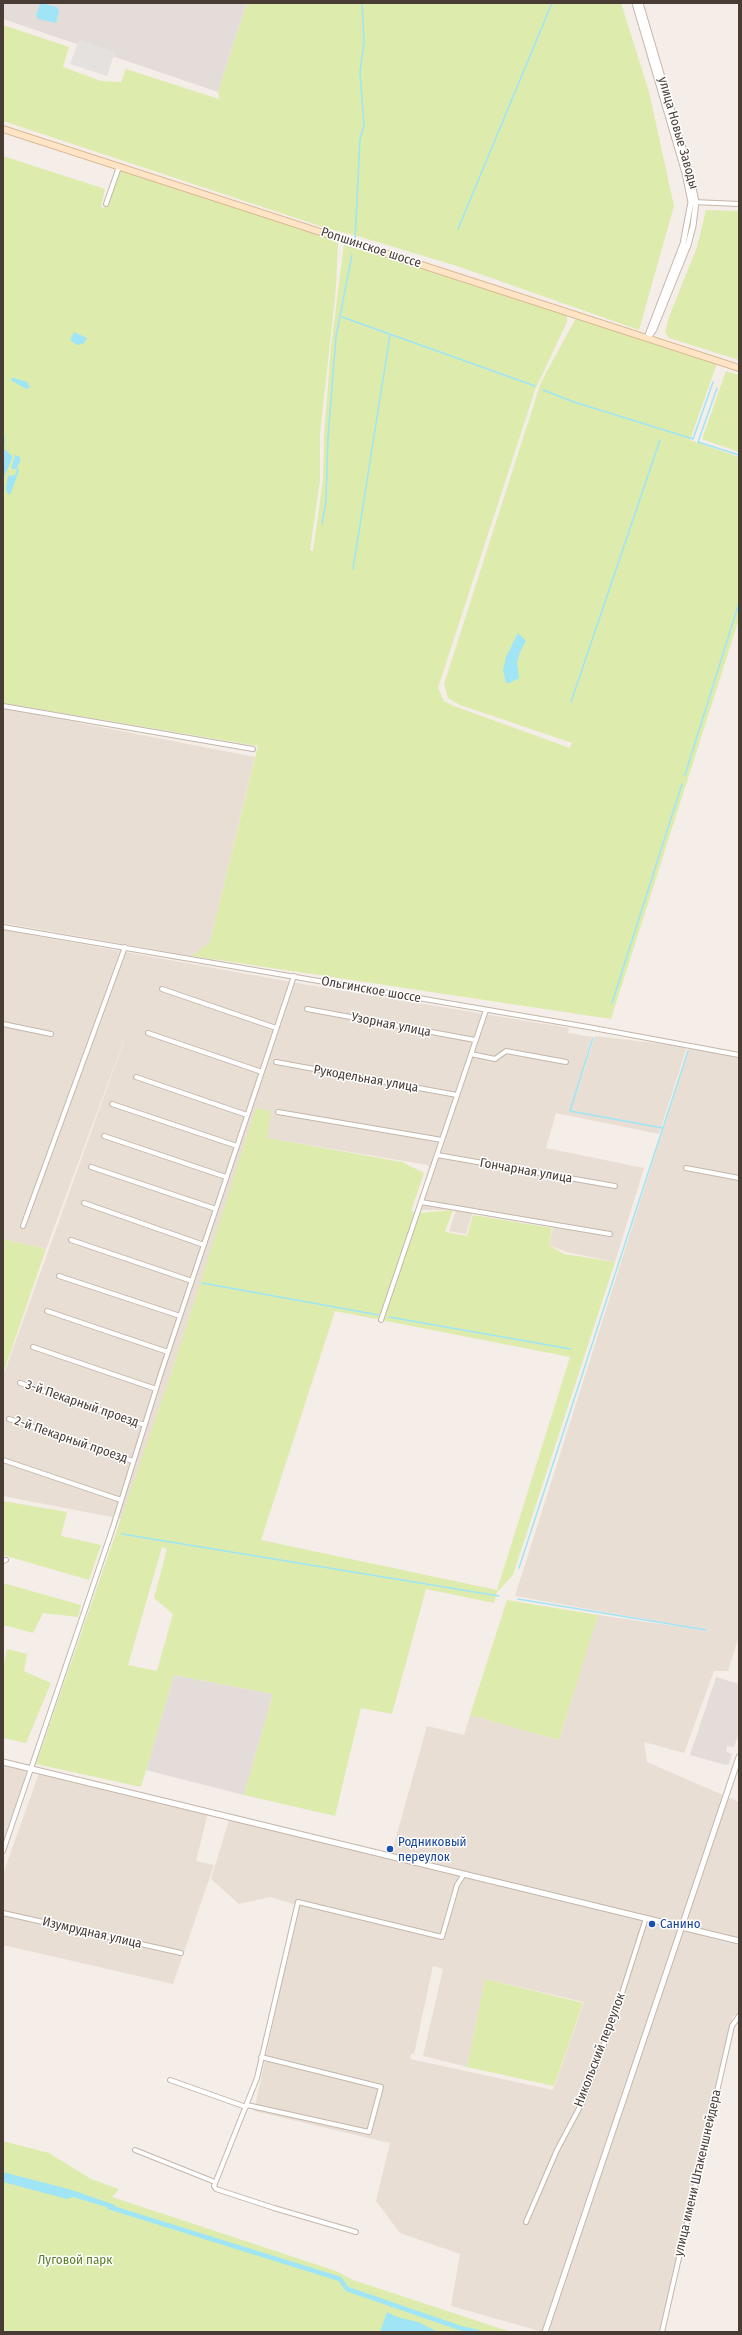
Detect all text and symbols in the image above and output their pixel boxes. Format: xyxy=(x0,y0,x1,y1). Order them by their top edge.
street label: улица Новые Заводы xyxy=(655,75,701,191)
street label: Ропшинское шоссе xyxy=(319,224,423,272)
street label: Ольгинское шоссе xyxy=(320,974,422,1006)
street label: Узорная улица xyxy=(350,1010,432,1040)
street label: Рукодельная улица xyxy=(312,1062,420,1096)
street label: Гончарная улица xyxy=(479,1155,573,1187)
street label: 3-й Пекарный проезд xyxy=(23,1377,141,1431)
street label: 2-й Пекарный проезд xyxy=(12,1413,130,1467)
place label: Родниковый переулок xyxy=(398,1834,467,1865)
marker: Родниковый переулок xyxy=(385,1844,395,1854)
street label: Изумрудная улица xyxy=(41,1914,143,1952)
place label: Санино xyxy=(660,1916,701,1932)
marker: Санино xyxy=(647,1919,657,1929)
street label: Никольский переулок xyxy=(571,1991,629,2109)
street label: улица имени Штакеншнейдера xyxy=(671,2088,725,2258)
park label: Луговой парк xyxy=(38,2252,112,2268)

